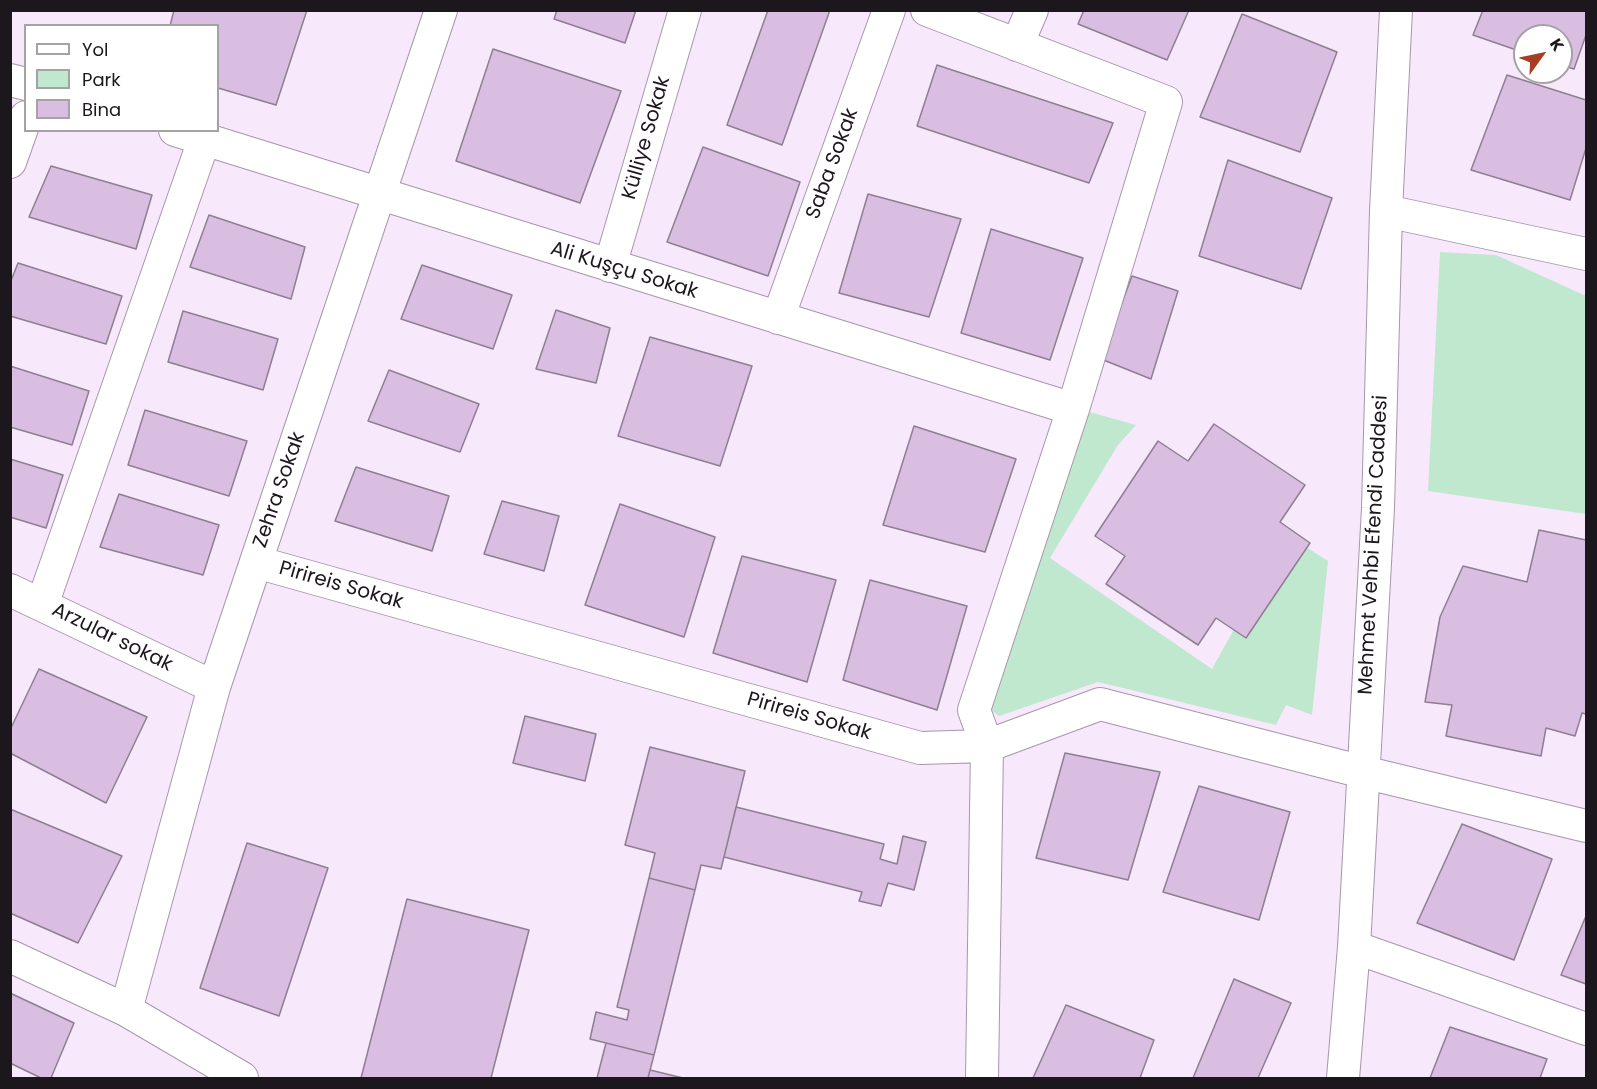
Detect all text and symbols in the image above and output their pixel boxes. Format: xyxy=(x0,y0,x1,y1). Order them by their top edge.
legend xyxy=(24,24,219,132)
north arrow xyxy=(1513,24,1573,84)
text: K xyxy=(1544,34,1570,56)
text: Yol xyxy=(82,37,108,62)
text: Park xyxy=(82,67,121,92)
street label: Külliye Sokak xyxy=(618,74,676,202)
text: Bina xyxy=(82,97,121,122)
street label: Saba Sokak xyxy=(802,105,864,223)
street label: Ali Kuşçu Sokak xyxy=(547,237,701,305)
street label: Mehmet Vehbi Efendi Caddesi xyxy=(1354,395,1394,695)
street label: Zehra Sokak xyxy=(249,429,311,551)
street label: Pirireis Sokak xyxy=(276,557,406,615)
street label: Arzular sokak xyxy=(48,598,176,678)
street label: Pirireis Sokak xyxy=(744,688,874,746)

